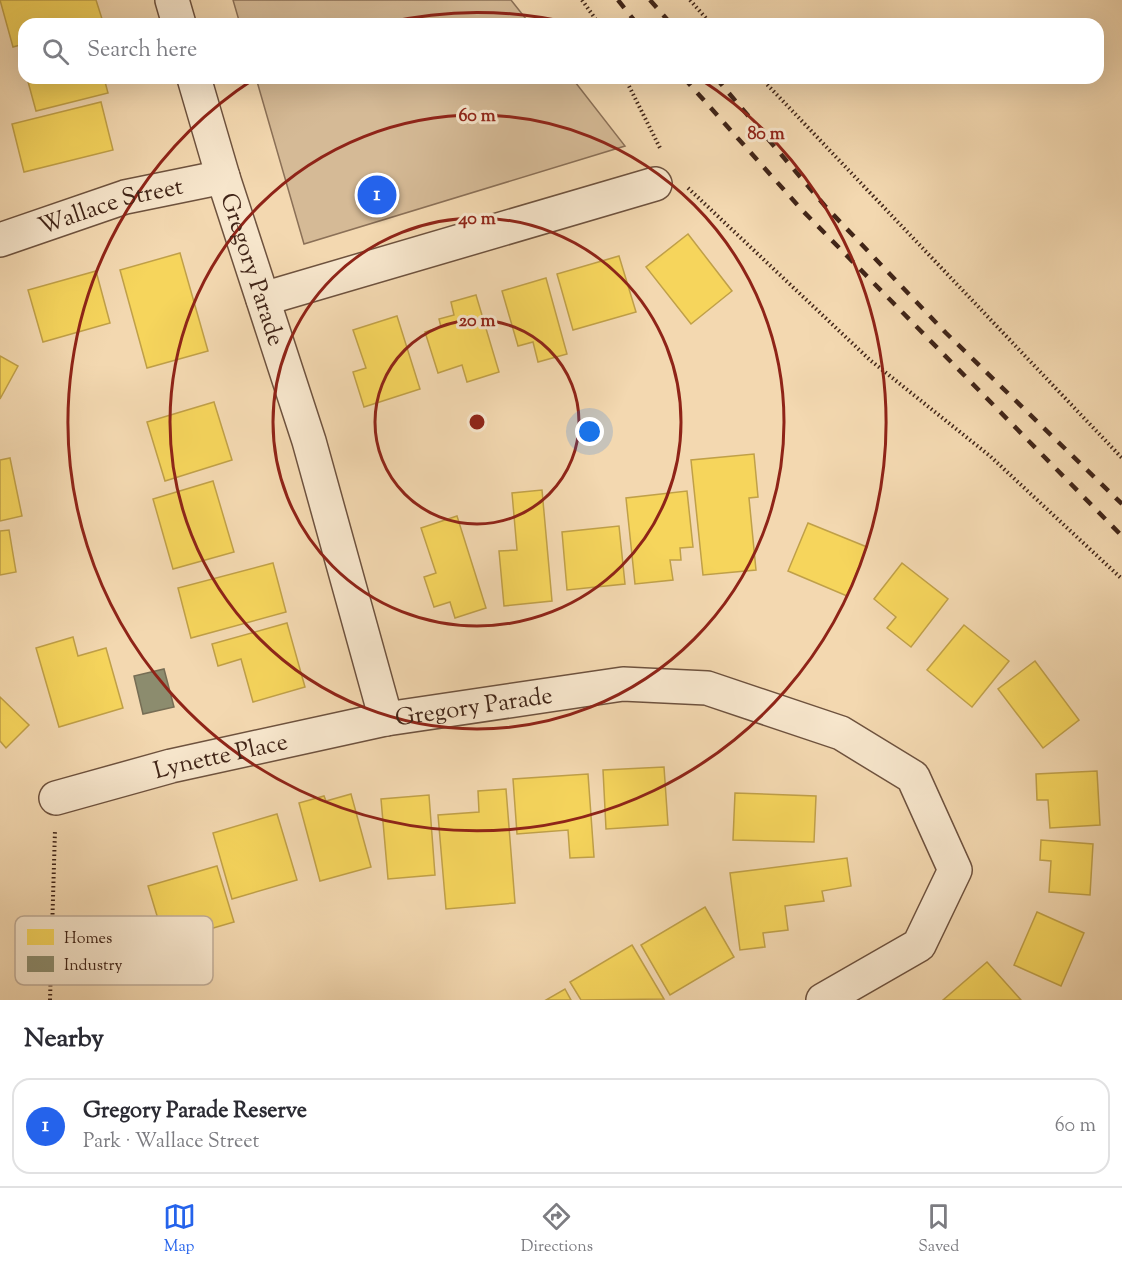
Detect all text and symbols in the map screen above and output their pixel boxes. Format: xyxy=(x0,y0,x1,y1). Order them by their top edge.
search box xyxy=(18,18,1104,84)
icon: search xyxy=(39,35,72,68)
text: Search here xyxy=(87,35,197,67)
text: 60 m xyxy=(458,104,496,130)
text: 80 m xyxy=(747,122,785,148)
street label: Wallace Street xyxy=(34,171,186,245)
pin: 1 xyxy=(358,172,397,218)
street label: Gregory Parade xyxy=(210,189,292,350)
text: 40 m xyxy=(457,207,496,233)
text: 20 m xyxy=(459,309,495,335)
centre of rings xyxy=(467,412,487,432)
your location xyxy=(575,417,604,446)
street label: Gregory Parade xyxy=(393,680,555,736)
street label: Lynette Place xyxy=(150,726,291,789)
legend xyxy=(15,916,213,985)
text: Homes xyxy=(64,928,112,951)
text: Industry xyxy=(64,955,122,978)
text: Nearby xyxy=(24,1021,104,1058)
text: Gregory Parade Reserve xyxy=(83,1096,307,1128)
text: 1 xyxy=(42,1112,49,1141)
text: 60 m xyxy=(1055,1112,1096,1141)
text: Park · Wallace Street xyxy=(83,1128,259,1157)
tab: Map xyxy=(163,1200,196,1259)
tab: Directions xyxy=(521,1200,593,1259)
tab: Saved xyxy=(918,1200,959,1259)

